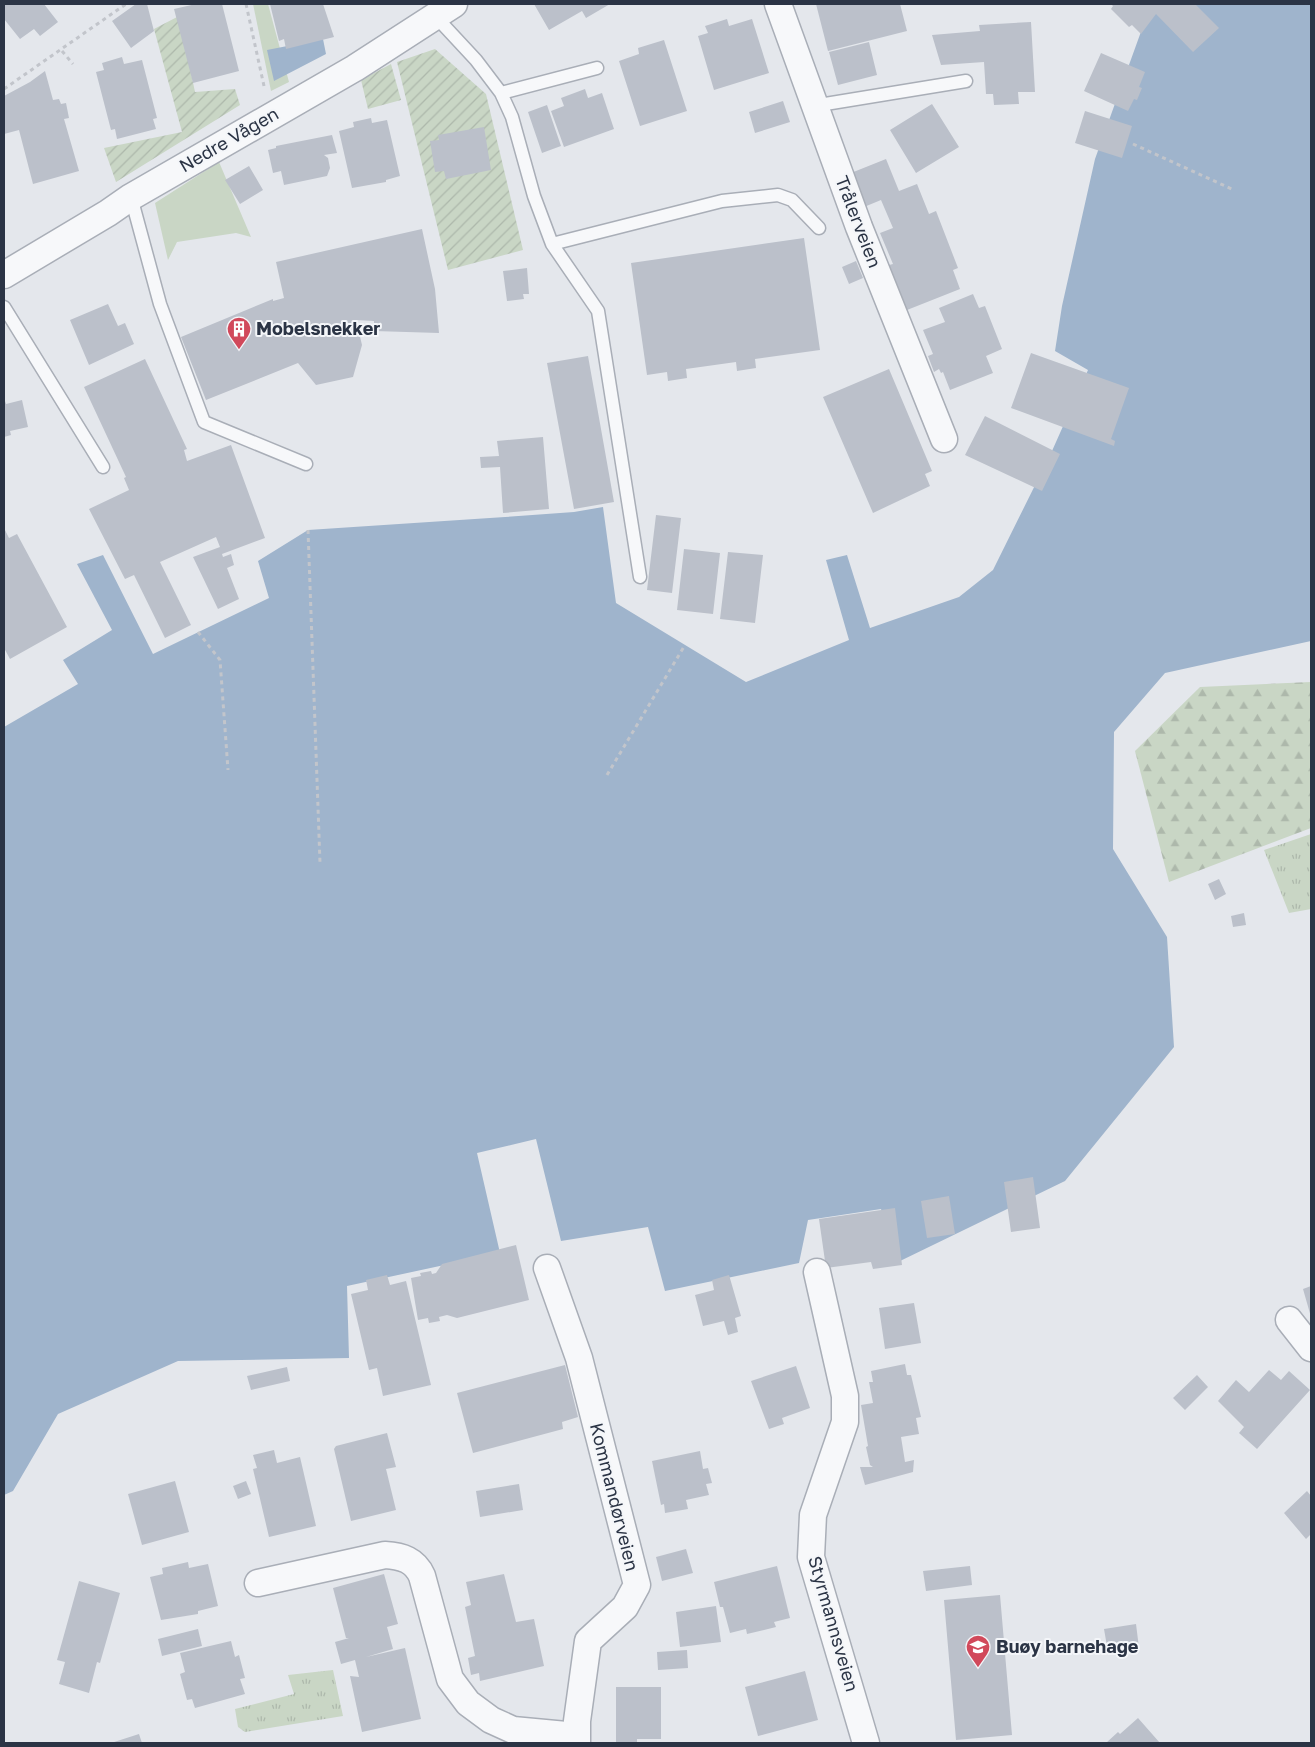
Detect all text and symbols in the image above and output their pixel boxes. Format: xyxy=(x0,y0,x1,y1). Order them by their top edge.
street label: Nedre Vågen xyxy=(175,102,282,176)
street label: Trålerveien xyxy=(831,173,887,271)
building icon: Mobelsnekker xyxy=(226,316,252,350)
place label: Mobelsnekker xyxy=(256,317,380,339)
street label: Kommandørveien xyxy=(586,1420,644,1573)
street label: Styrmannsveien xyxy=(804,1553,864,1694)
school or university icon: Buøy barnehage xyxy=(965,1634,991,1668)
place label: Buøy barnehage xyxy=(996,1635,1139,1657)

